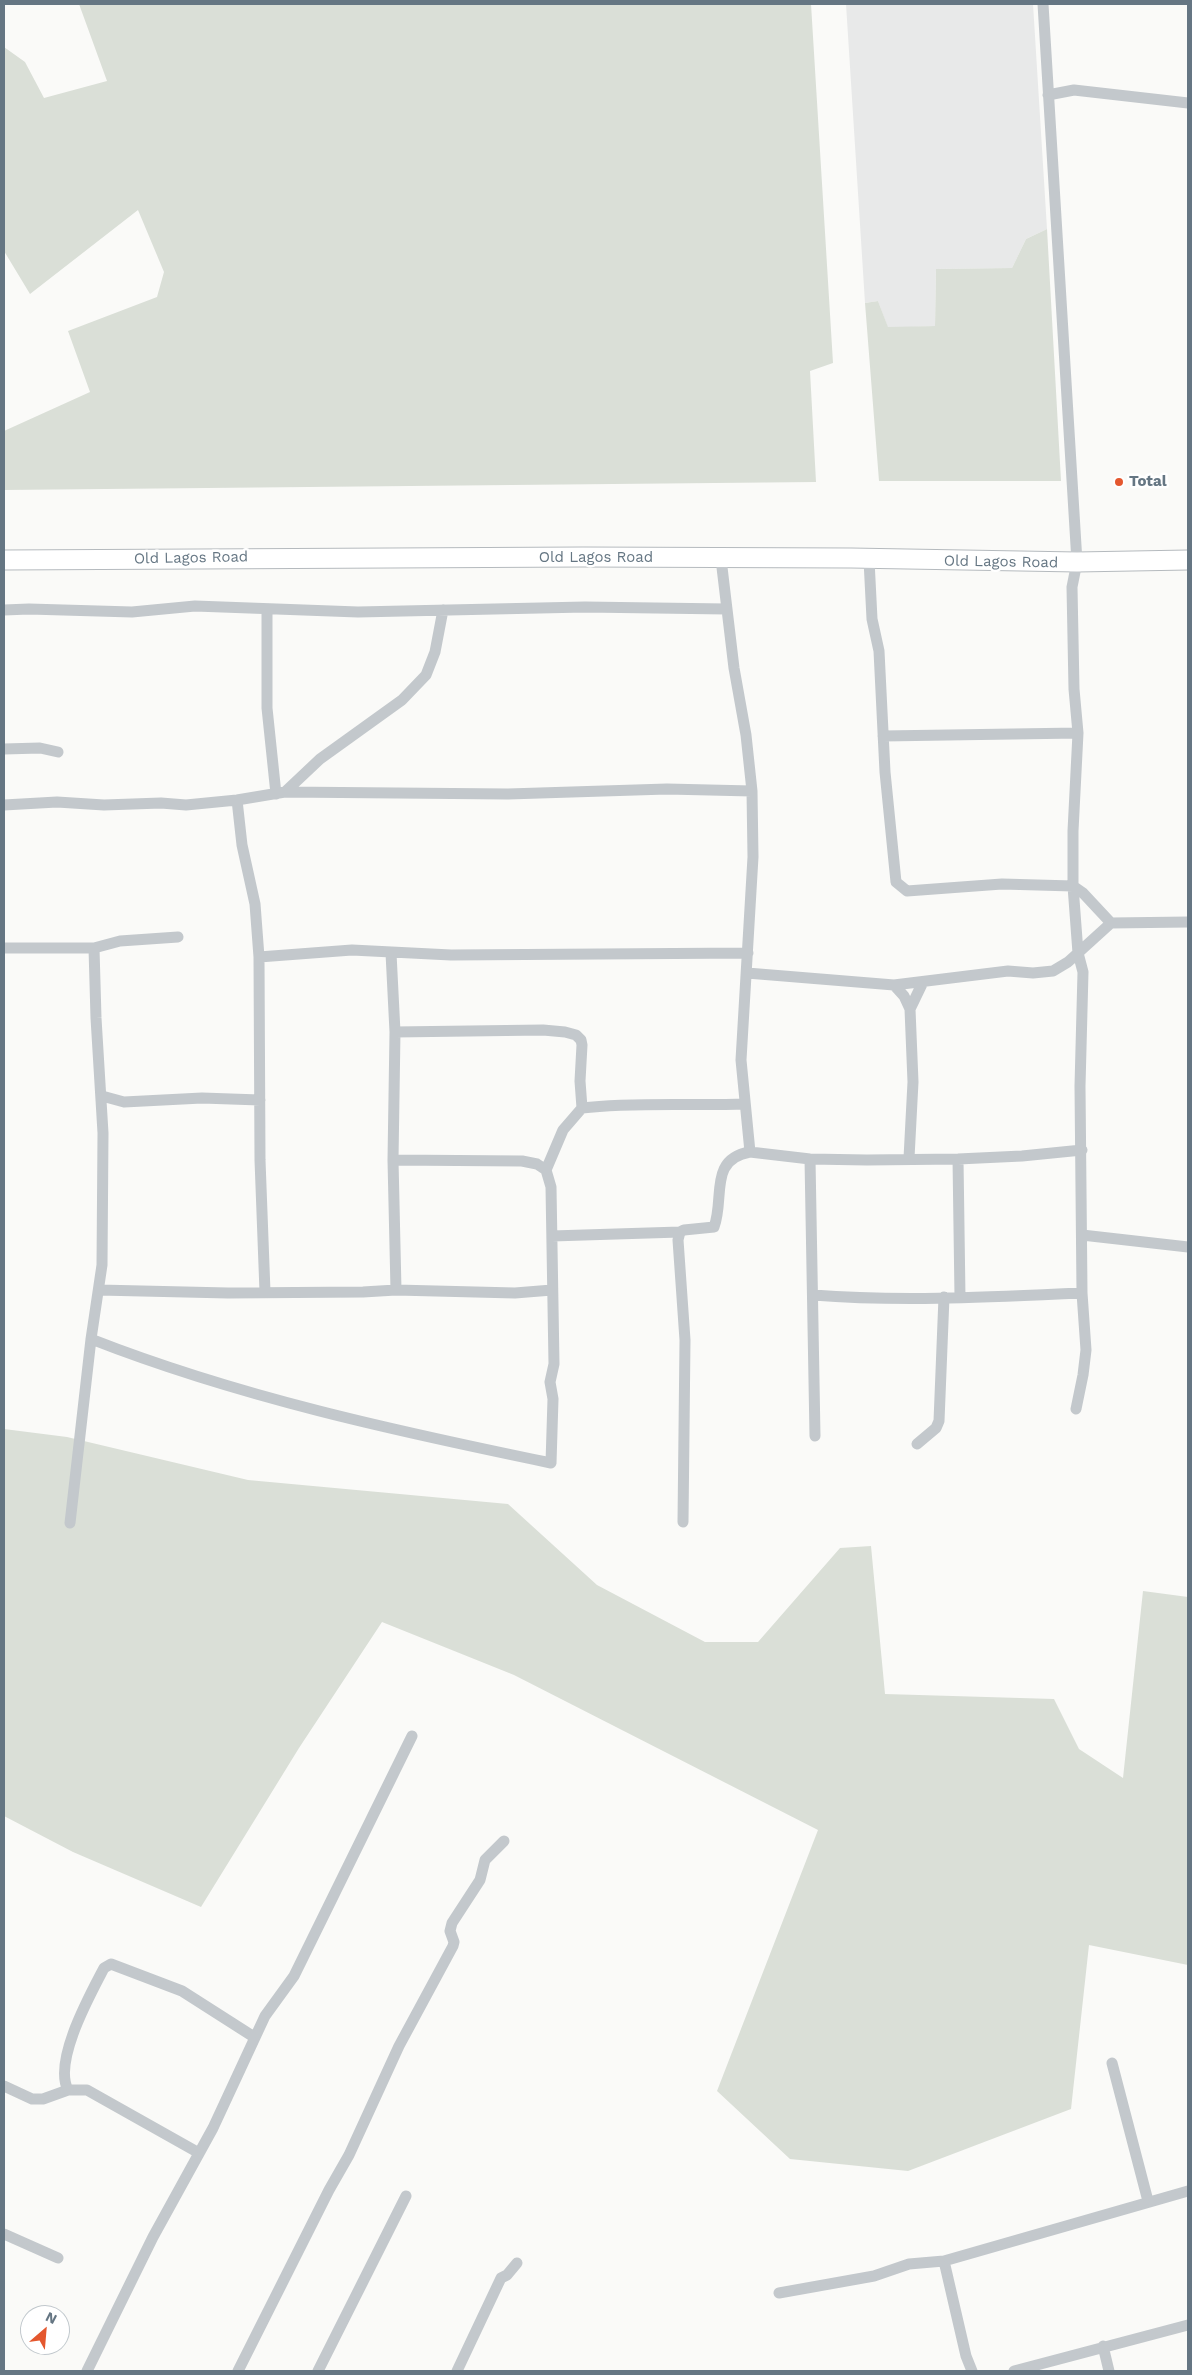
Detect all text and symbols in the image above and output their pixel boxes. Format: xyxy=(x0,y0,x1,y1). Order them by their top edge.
place label: Total xyxy=(1129,473,1167,491)
marker: Total xyxy=(1113,476,1125,488)
street label: Old Lagos Road xyxy=(134,548,248,568)
street label: Old Lagos Road xyxy=(539,549,653,567)
street label: Old Lagos Road xyxy=(944,552,1058,572)
north arrow xyxy=(20,2305,70,2355)
text: N xyxy=(43,2308,60,2327)

